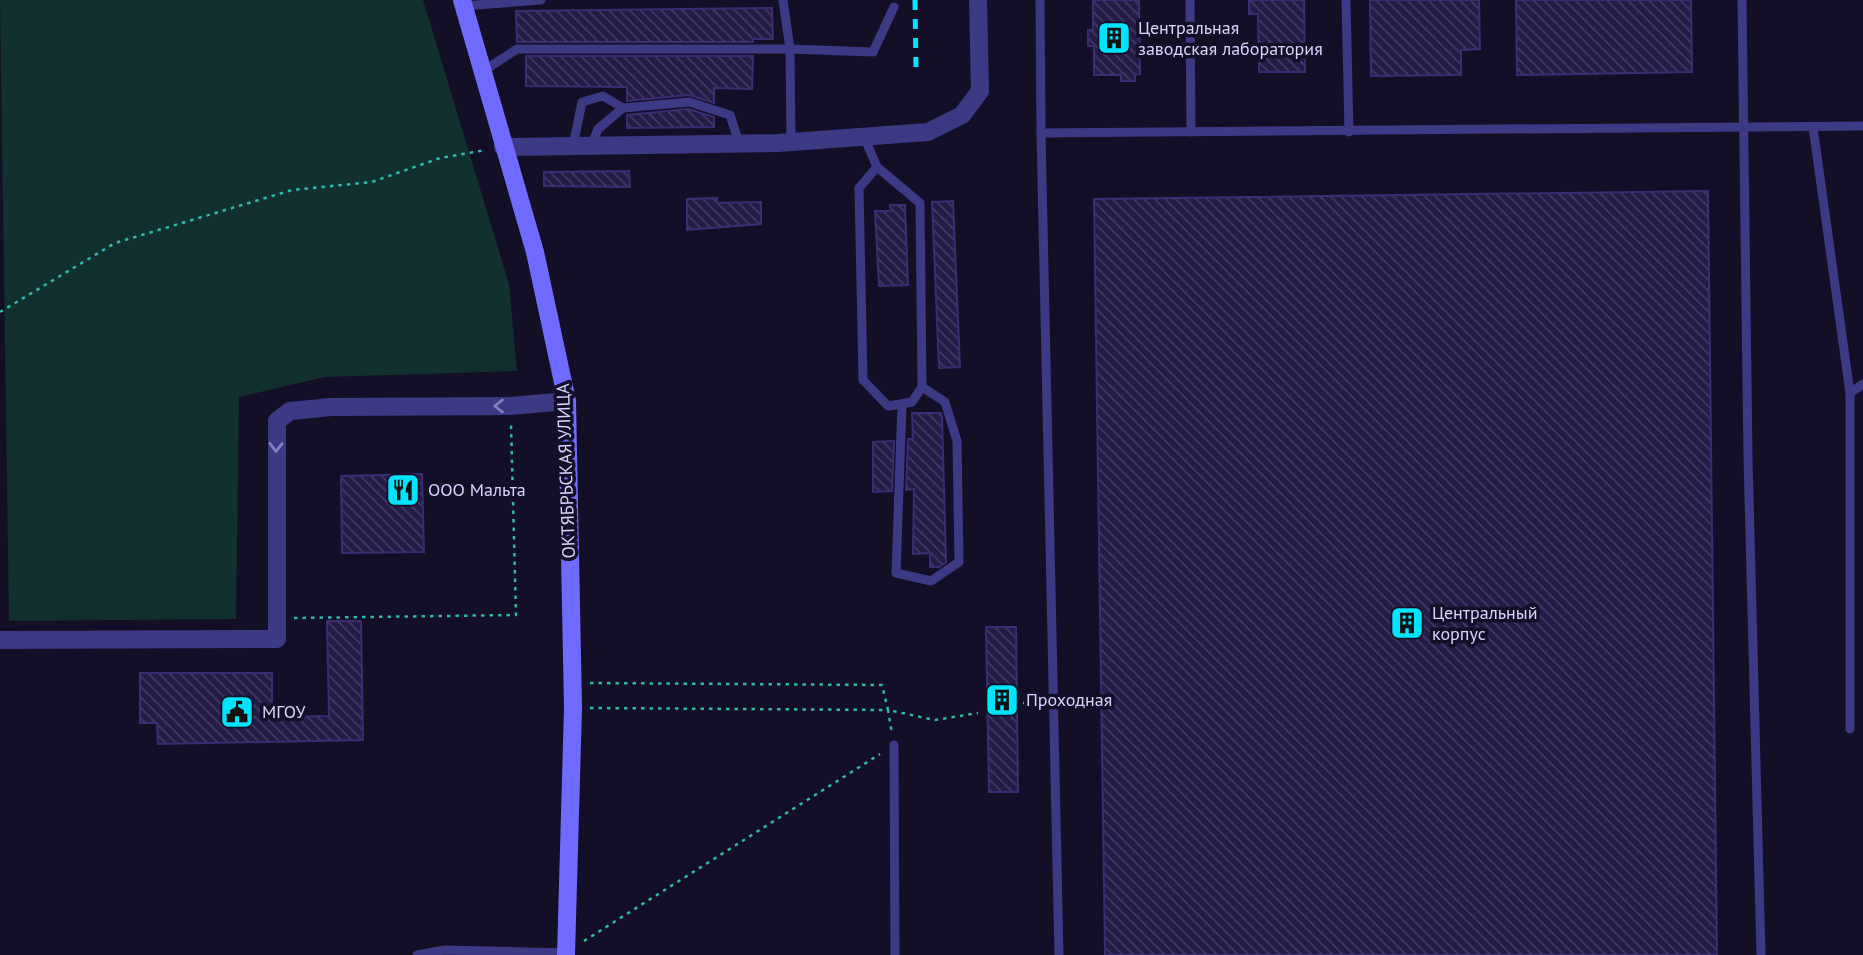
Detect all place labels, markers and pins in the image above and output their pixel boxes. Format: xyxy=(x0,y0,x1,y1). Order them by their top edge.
place label: Центральная заводская лаборатория xyxy=(1138,16,1323,60)
building icon: Центральная заводская лаборатория xyxy=(1095,19,1133,57)
restaurant icon: ООО Мальта xyxy=(384,471,422,509)
place label: ООО Мальта xyxy=(428,478,526,501)
place label: Центральный корпус xyxy=(1432,601,1537,645)
building icon: Центральный корпус xyxy=(1388,604,1426,642)
building icon: Проходная xyxy=(983,681,1021,719)
place label: Проходная xyxy=(1026,688,1112,711)
public building icon: МГОУ xyxy=(218,693,256,731)
place label: МГОУ xyxy=(262,700,306,723)

